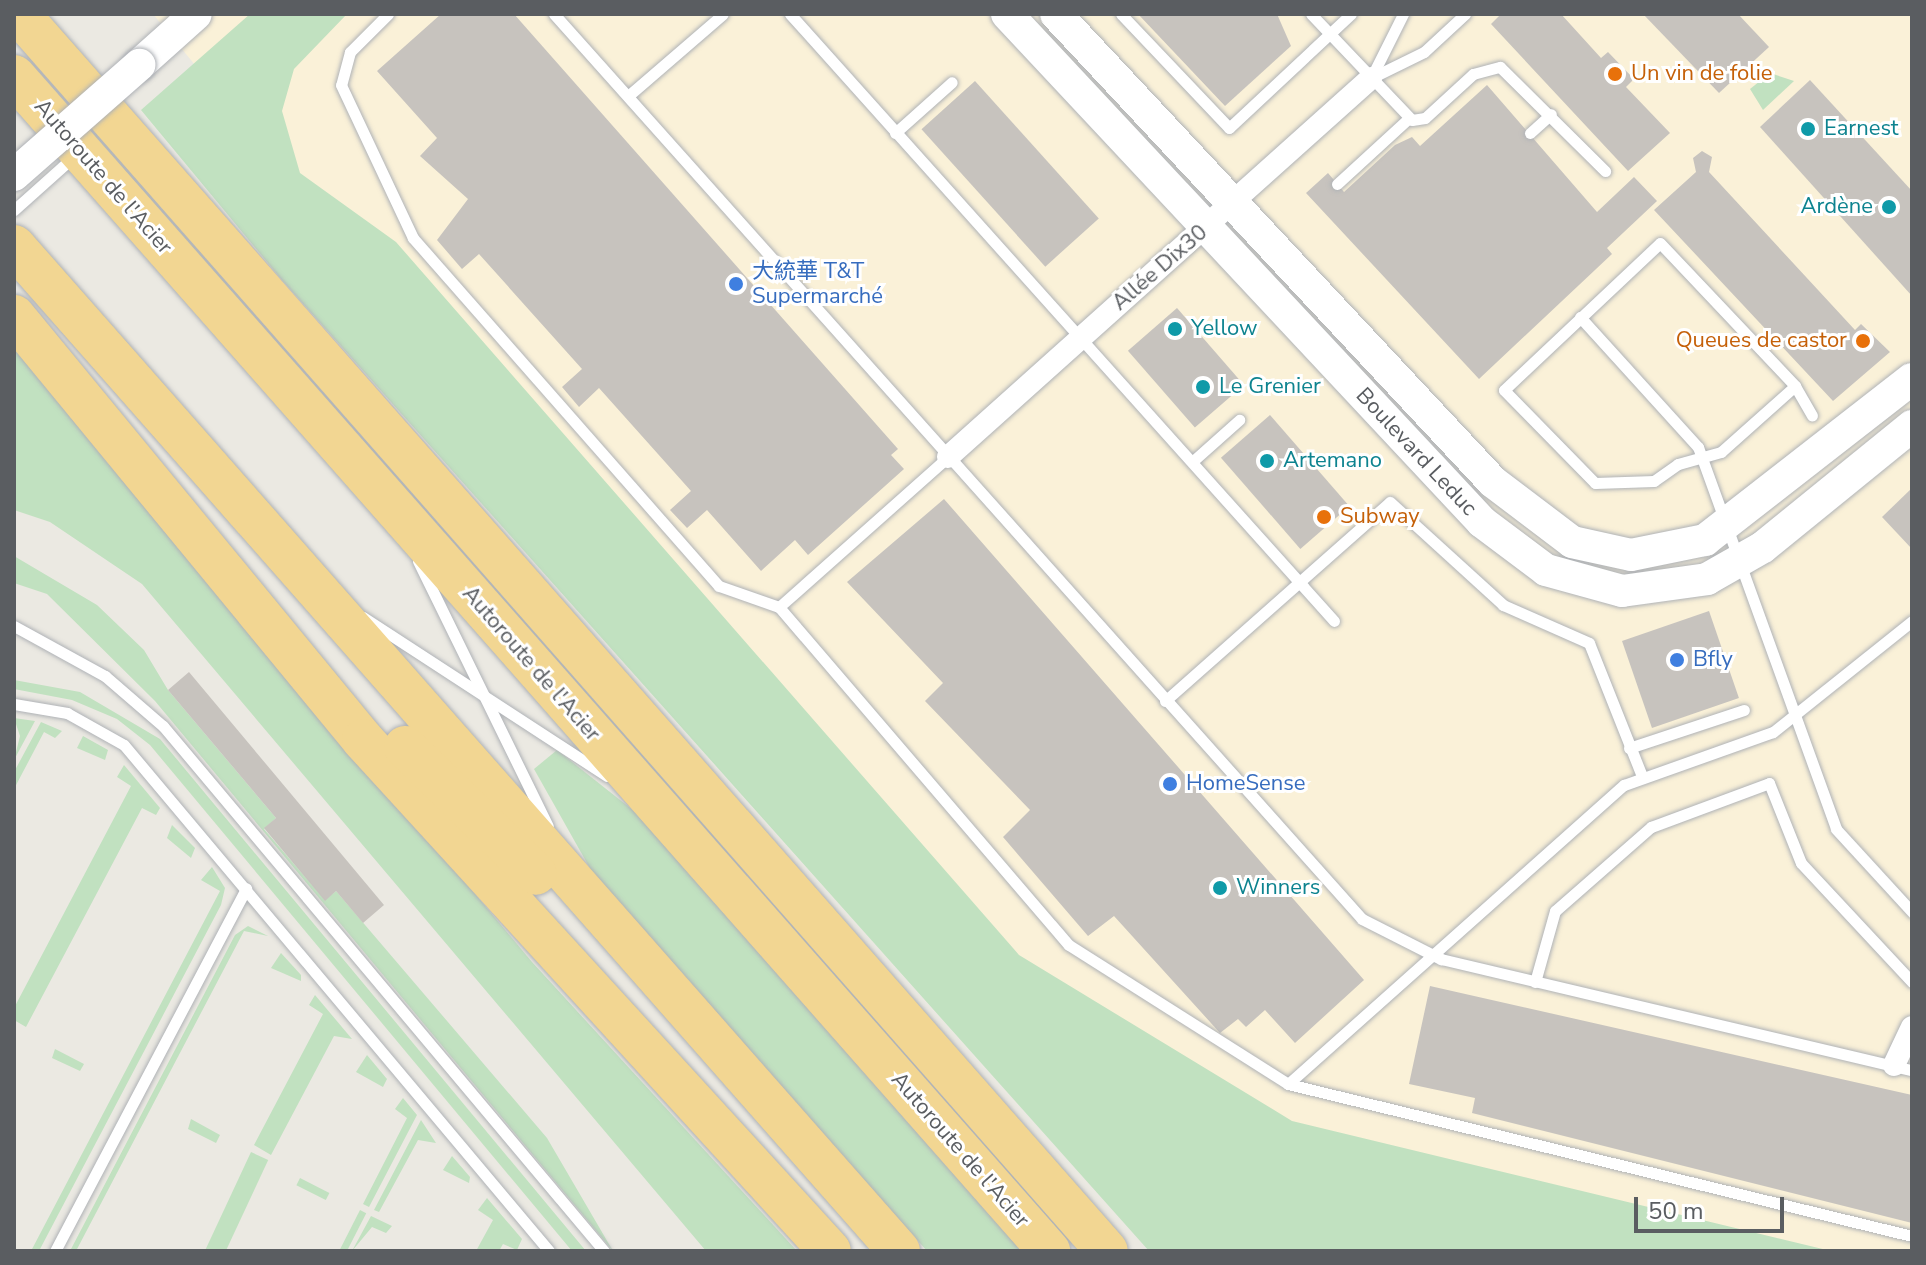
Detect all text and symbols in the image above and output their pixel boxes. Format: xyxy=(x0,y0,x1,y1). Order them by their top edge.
place label: Un vin de folie xyxy=(1631,61,1773,87)
marker: Un vin de folie xyxy=(1606,65,1624,83)
street label: Autoroute de l'Acier xyxy=(28,94,178,260)
place label: Earnest xyxy=(1824,116,1899,142)
marker: Earnest xyxy=(1799,120,1817,138)
place label: Ardène xyxy=(1800,194,1873,220)
marker: Ardène xyxy=(1880,198,1898,216)
street label: Allée Dix30 xyxy=(1107,220,1213,316)
place label: 大統華 T&T Supermarché xyxy=(752,258,883,310)
marker: 大統華 T&T Supermarché xyxy=(727,275,745,293)
place label: Yellow xyxy=(1191,316,1258,342)
marker: Yellow xyxy=(1166,320,1184,338)
place label: Queues de castor xyxy=(1676,328,1847,354)
marker: Queues de castor xyxy=(1854,332,1872,350)
place label: Le Grenier xyxy=(1219,374,1321,400)
marker: Le Grenier xyxy=(1194,378,1212,396)
street label: Boulevard Leduc xyxy=(1350,383,1482,521)
place label: Artemano xyxy=(1283,448,1382,474)
marker: Artemano xyxy=(1258,452,1276,470)
place label: Subway xyxy=(1340,504,1420,530)
marker: Subway xyxy=(1315,508,1333,526)
street label: Autoroute de l'Acier xyxy=(456,581,606,747)
place label: Bfly xyxy=(1693,647,1733,673)
marker: Bfly xyxy=(1668,651,1686,669)
place label: HomeSense xyxy=(1186,771,1306,797)
marker: HomeSense xyxy=(1161,775,1179,793)
place label: Winners xyxy=(1236,875,1320,901)
marker: Winners xyxy=(1211,879,1229,897)
street label: Autoroute de l'Acier xyxy=(885,1067,1035,1233)
scale bar xyxy=(1638,1181,1788,1231)
text: 50 m xyxy=(1648,1195,1704,1227)

